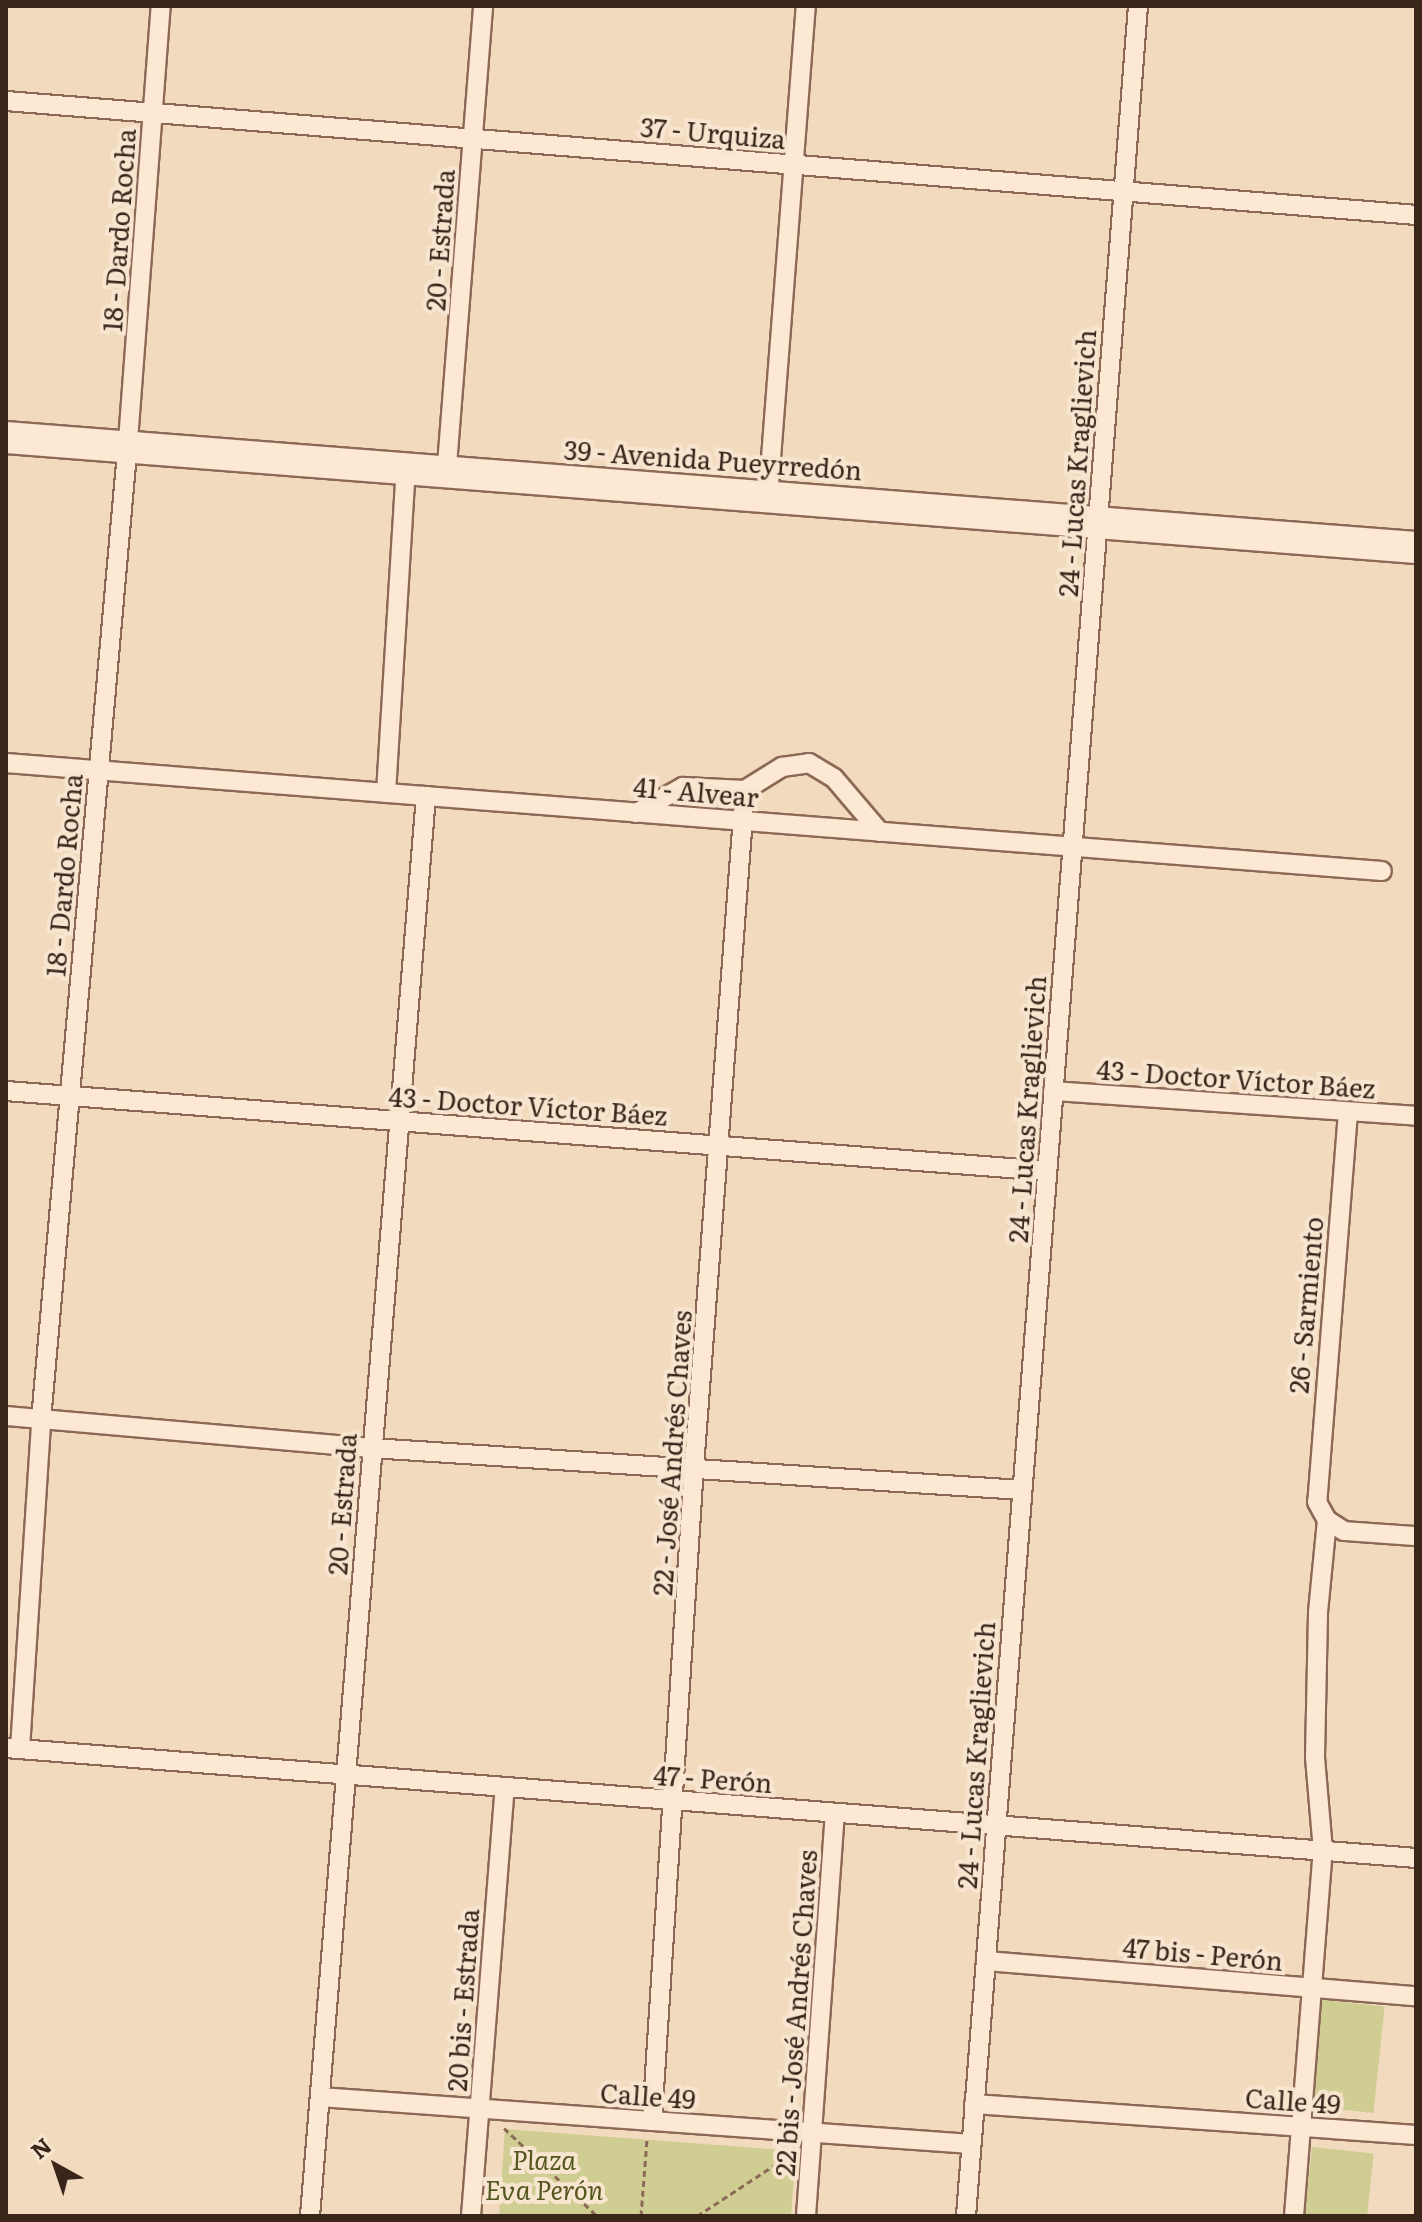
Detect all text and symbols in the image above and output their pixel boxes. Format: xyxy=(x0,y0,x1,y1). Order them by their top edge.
street label: 37 - Urquiza xyxy=(639,110,787,154)
street label: 18 - Dardo Rocha xyxy=(95,127,141,333)
street label: 20 - Estrada xyxy=(418,168,460,312)
street label: 24 - Lucas Kraglievich xyxy=(1051,328,1101,598)
street label: 39 - Avenida Pueyrredón xyxy=(563,433,863,485)
street label: 41 - Alvear xyxy=(632,770,760,812)
street label: 18 - Dardo Rocha xyxy=(39,772,87,978)
street label: 24 - Lucas Kraglievich xyxy=(1001,974,1051,1244)
street label: 43 - Doctor Víctor Báez xyxy=(1096,1053,1376,1103)
street label: 43 - Doctor Víctor Báez xyxy=(388,1080,668,1130)
street label: 26 - Sarmiento xyxy=(1282,1215,1328,1395)
street label: 22 - José Andrés Chaves xyxy=(645,1309,697,1597)
street label: 20 - Estrada xyxy=(320,1432,362,1576)
street label: 24 - Lucas Kraglievich xyxy=(950,1620,1000,1890)
street label: 47 - Perón xyxy=(652,1758,774,1798)
street label: 22 bis - José Andrés Chaves xyxy=(768,1849,822,2177)
street label: 20 bis - Estrada xyxy=(440,1907,484,2093)
street label: 47 bis - Perón xyxy=(1122,1930,1284,1976)
street label: Calle 49 xyxy=(599,2076,697,2114)
street label: Calle 49 xyxy=(1244,2081,1342,2119)
north arrow xyxy=(16,2126,96,2206)
text: N xyxy=(23,2129,58,2166)
park label: Plaza Eva Perón xyxy=(485,2143,603,2204)

